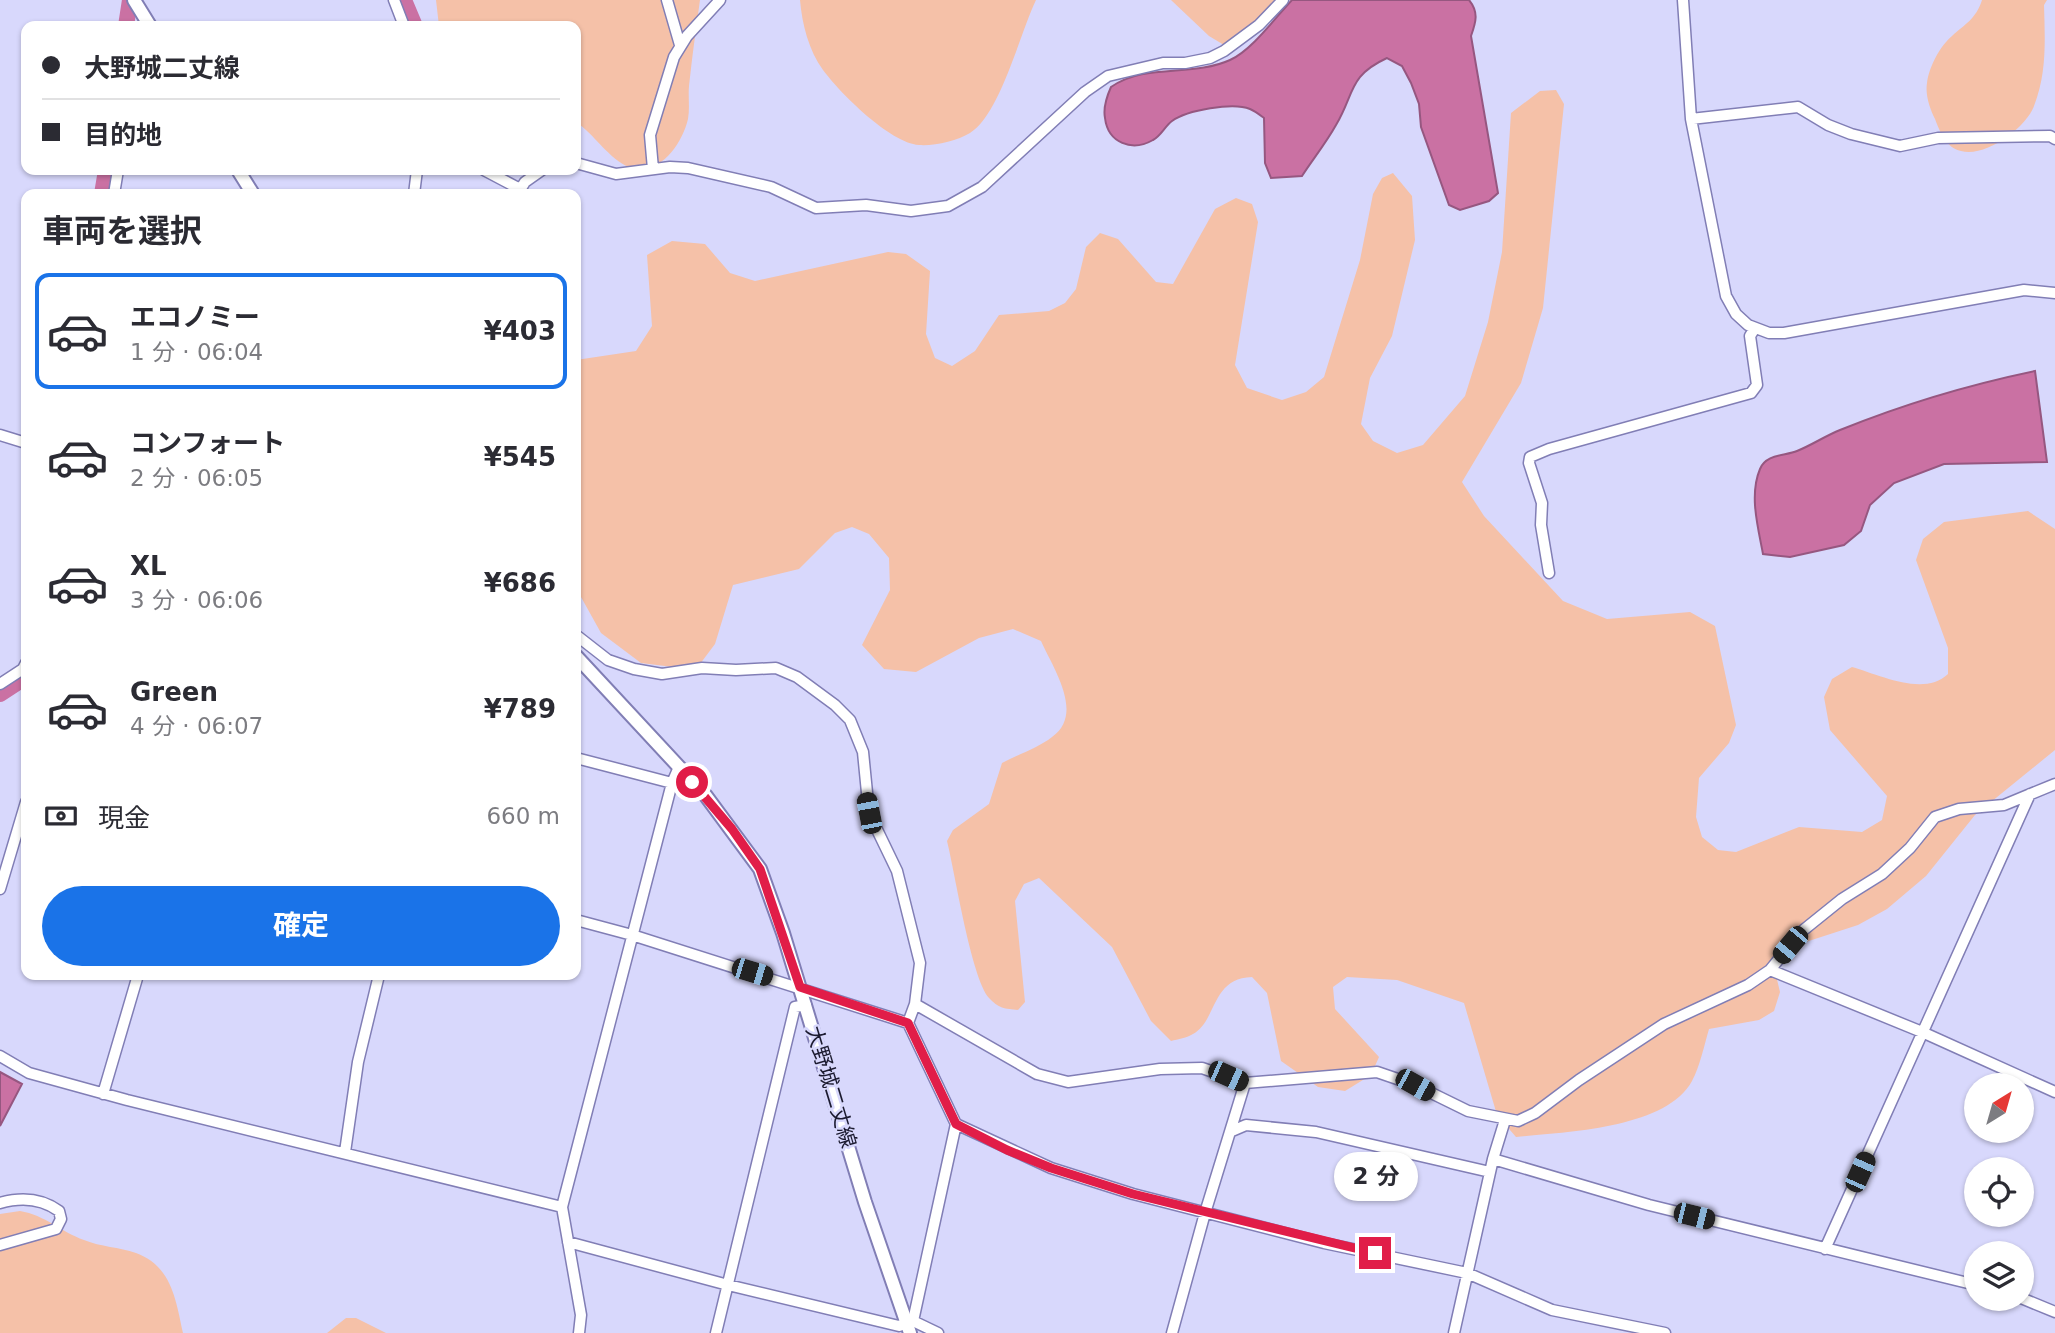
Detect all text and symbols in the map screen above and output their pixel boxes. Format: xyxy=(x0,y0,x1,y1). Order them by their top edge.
text: 大野城二丈線 xyxy=(84,53,240,83)
text: 目的地 xyxy=(84,120,162,150)
text: 車両を選択 xyxy=(42,212,202,250)
icon: car xyxy=(46,300,109,363)
text: エコノミー xyxy=(130,302,260,332)
text: ¥403 xyxy=(484,316,556,346)
text: 1 分 · 06:04 xyxy=(130,339,263,365)
icon: car xyxy=(46,426,109,489)
text: コンフォート xyxy=(130,428,285,458)
text: ¥545 xyxy=(484,442,556,472)
text: 2 分 · 06:05 xyxy=(130,465,263,491)
text: XL xyxy=(130,551,167,581)
icon: car xyxy=(46,552,109,615)
text: ¥686 xyxy=(484,568,556,598)
text: 3 分 · 06:06 xyxy=(130,587,263,613)
text: Green xyxy=(130,677,218,707)
icon: car xyxy=(46,678,109,741)
text: ¥789 xyxy=(484,694,556,724)
text: 4 分 · 06:07 xyxy=(130,713,263,739)
route start xyxy=(676,766,708,798)
car xyxy=(855,790,884,836)
icon: cash xyxy=(42,797,80,835)
text: 現金 xyxy=(98,803,150,833)
text: 660 m xyxy=(486,803,560,829)
button: 確定 xyxy=(42,886,560,966)
car xyxy=(1769,922,1812,968)
car xyxy=(729,956,776,988)
street label: 大野城二丈線 xyxy=(801,1023,861,1151)
car xyxy=(1205,1058,1252,1094)
car xyxy=(1392,1066,1439,1104)
north arrow xyxy=(1964,1073,2034,1143)
map controls xyxy=(1964,1073,2034,1311)
car xyxy=(1842,1149,1879,1195)
callout: 2 分 xyxy=(1333,1152,1417,1200)
button: locate xyxy=(1964,1157,2034,1227)
text: 2 分 xyxy=(1352,1163,1400,1189)
car xyxy=(1672,1201,1717,1231)
route end xyxy=(1359,1237,1391,1269)
button: layers xyxy=(1964,1241,2034,1311)

